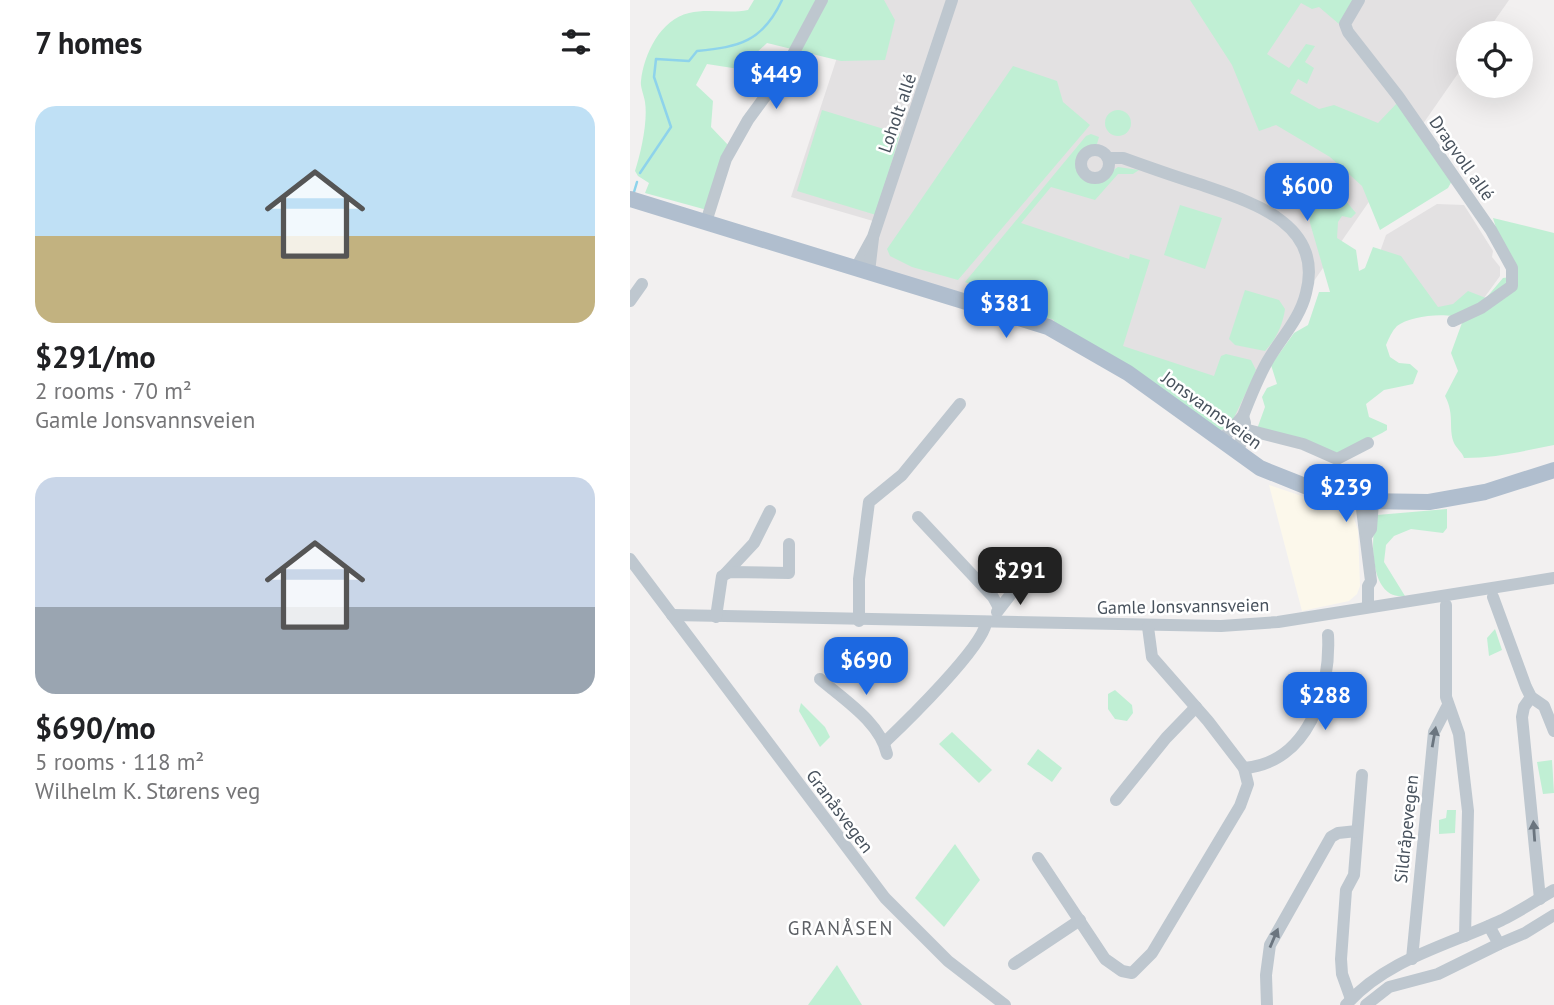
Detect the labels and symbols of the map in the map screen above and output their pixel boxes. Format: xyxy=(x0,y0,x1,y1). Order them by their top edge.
pin: $449 xyxy=(735,52,817,111)
street label: Loholt allé xyxy=(873,70,921,156)
street label: Dragvoll allé xyxy=(1424,111,1500,205)
pin: $600 xyxy=(1266,164,1348,223)
pin: $381 xyxy=(965,280,1047,340)
street label: Jonsvannsveien xyxy=(1156,365,1267,454)
pin: $239 xyxy=(1305,464,1387,524)
pin: $291 xyxy=(979,548,1061,607)
street label: Gamle Jonsvannsveien xyxy=(1097,593,1269,619)
pin: $690 xyxy=(825,638,907,697)
pin: $288 xyxy=(1284,672,1366,732)
one-way arrow xyxy=(1429,726,1440,748)
street label: Granåsvegen xyxy=(801,765,879,857)
street label: Sildråpevegen xyxy=(1389,774,1423,884)
one-way arrow xyxy=(1528,820,1539,842)
district label: GRANÅSEN xyxy=(788,916,894,940)
one-way arrow xyxy=(1268,927,1279,948)

